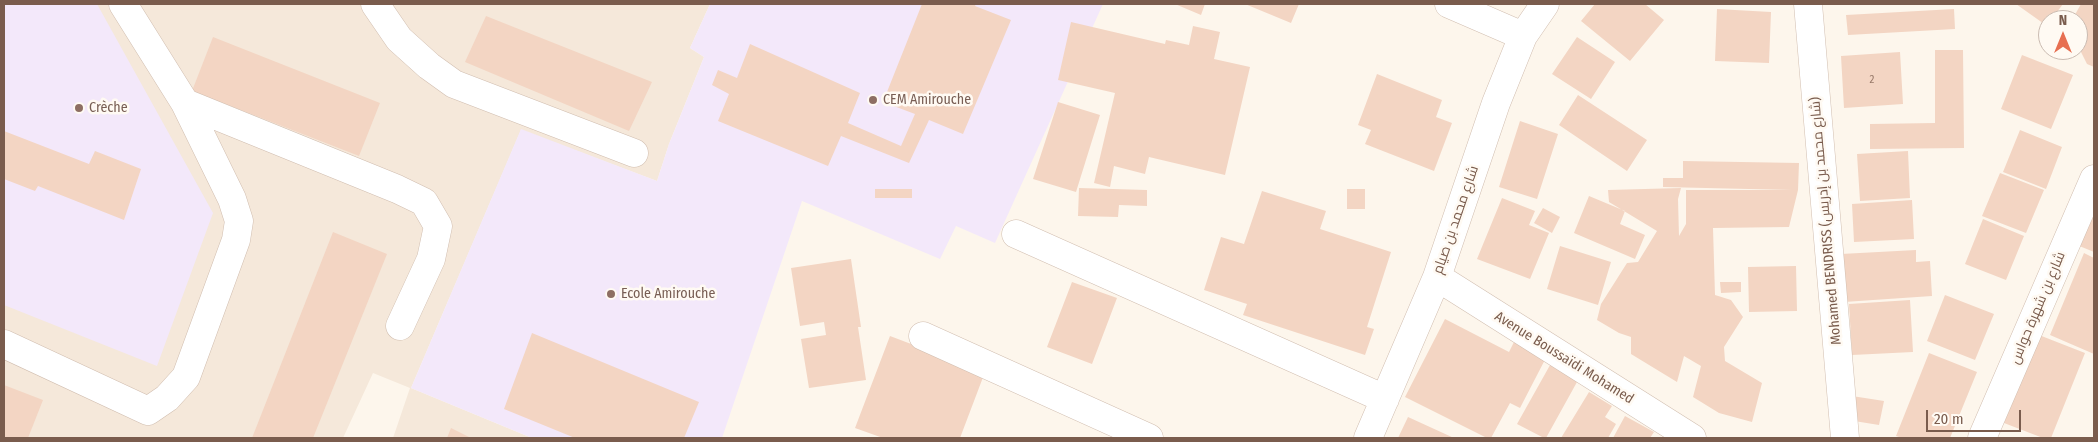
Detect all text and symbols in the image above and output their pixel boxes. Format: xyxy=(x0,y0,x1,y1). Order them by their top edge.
north arrow xyxy=(2038,10,2088,60)
text: N xyxy=(2059,12,2067,29)
house number: 2 xyxy=(1870,73,1874,87)
place label: CEM Amirouche xyxy=(883,92,971,108)
marker: CEM Amirouche xyxy=(867,94,879,106)
street label: Mohamed BENDRISS (شارع محمد بن إدريس) xyxy=(1807,96,1845,346)
place label: Crèche xyxy=(89,100,128,116)
marker: Crèche xyxy=(73,102,85,114)
street label: شارع محمد بن صيام xyxy=(1430,164,1482,276)
street label: شارع بن شهرة حواس xyxy=(2007,249,2069,367)
place label: Ecole Amirouche xyxy=(621,286,715,302)
marker: Ecole Amirouche xyxy=(605,288,617,300)
street label: Avenue Boussaïdi Mohamed xyxy=(1491,308,1637,408)
scale bar xyxy=(1928,400,2023,432)
text: 20 m xyxy=(1934,410,1964,428)

